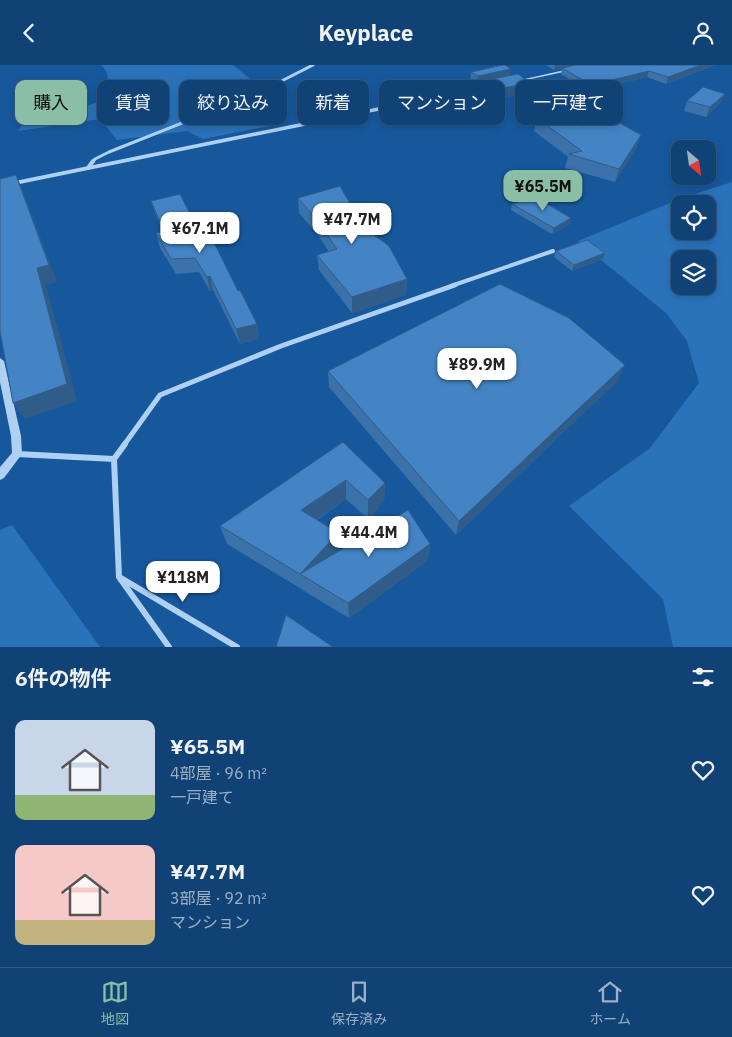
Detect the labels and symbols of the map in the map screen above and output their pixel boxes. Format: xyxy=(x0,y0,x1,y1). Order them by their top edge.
north arrow xyxy=(671,140,716,185)
pin: ¥65.5M xyxy=(502,169,584,212)
pin: ¥47.7M xyxy=(311,203,393,245)
pin: ¥67.1M xyxy=(159,211,241,254)
pin: ¥89.9M xyxy=(436,347,518,390)
pin: ¥44.4M xyxy=(328,515,410,558)
pin: ¥118M xyxy=(148,561,218,603)

